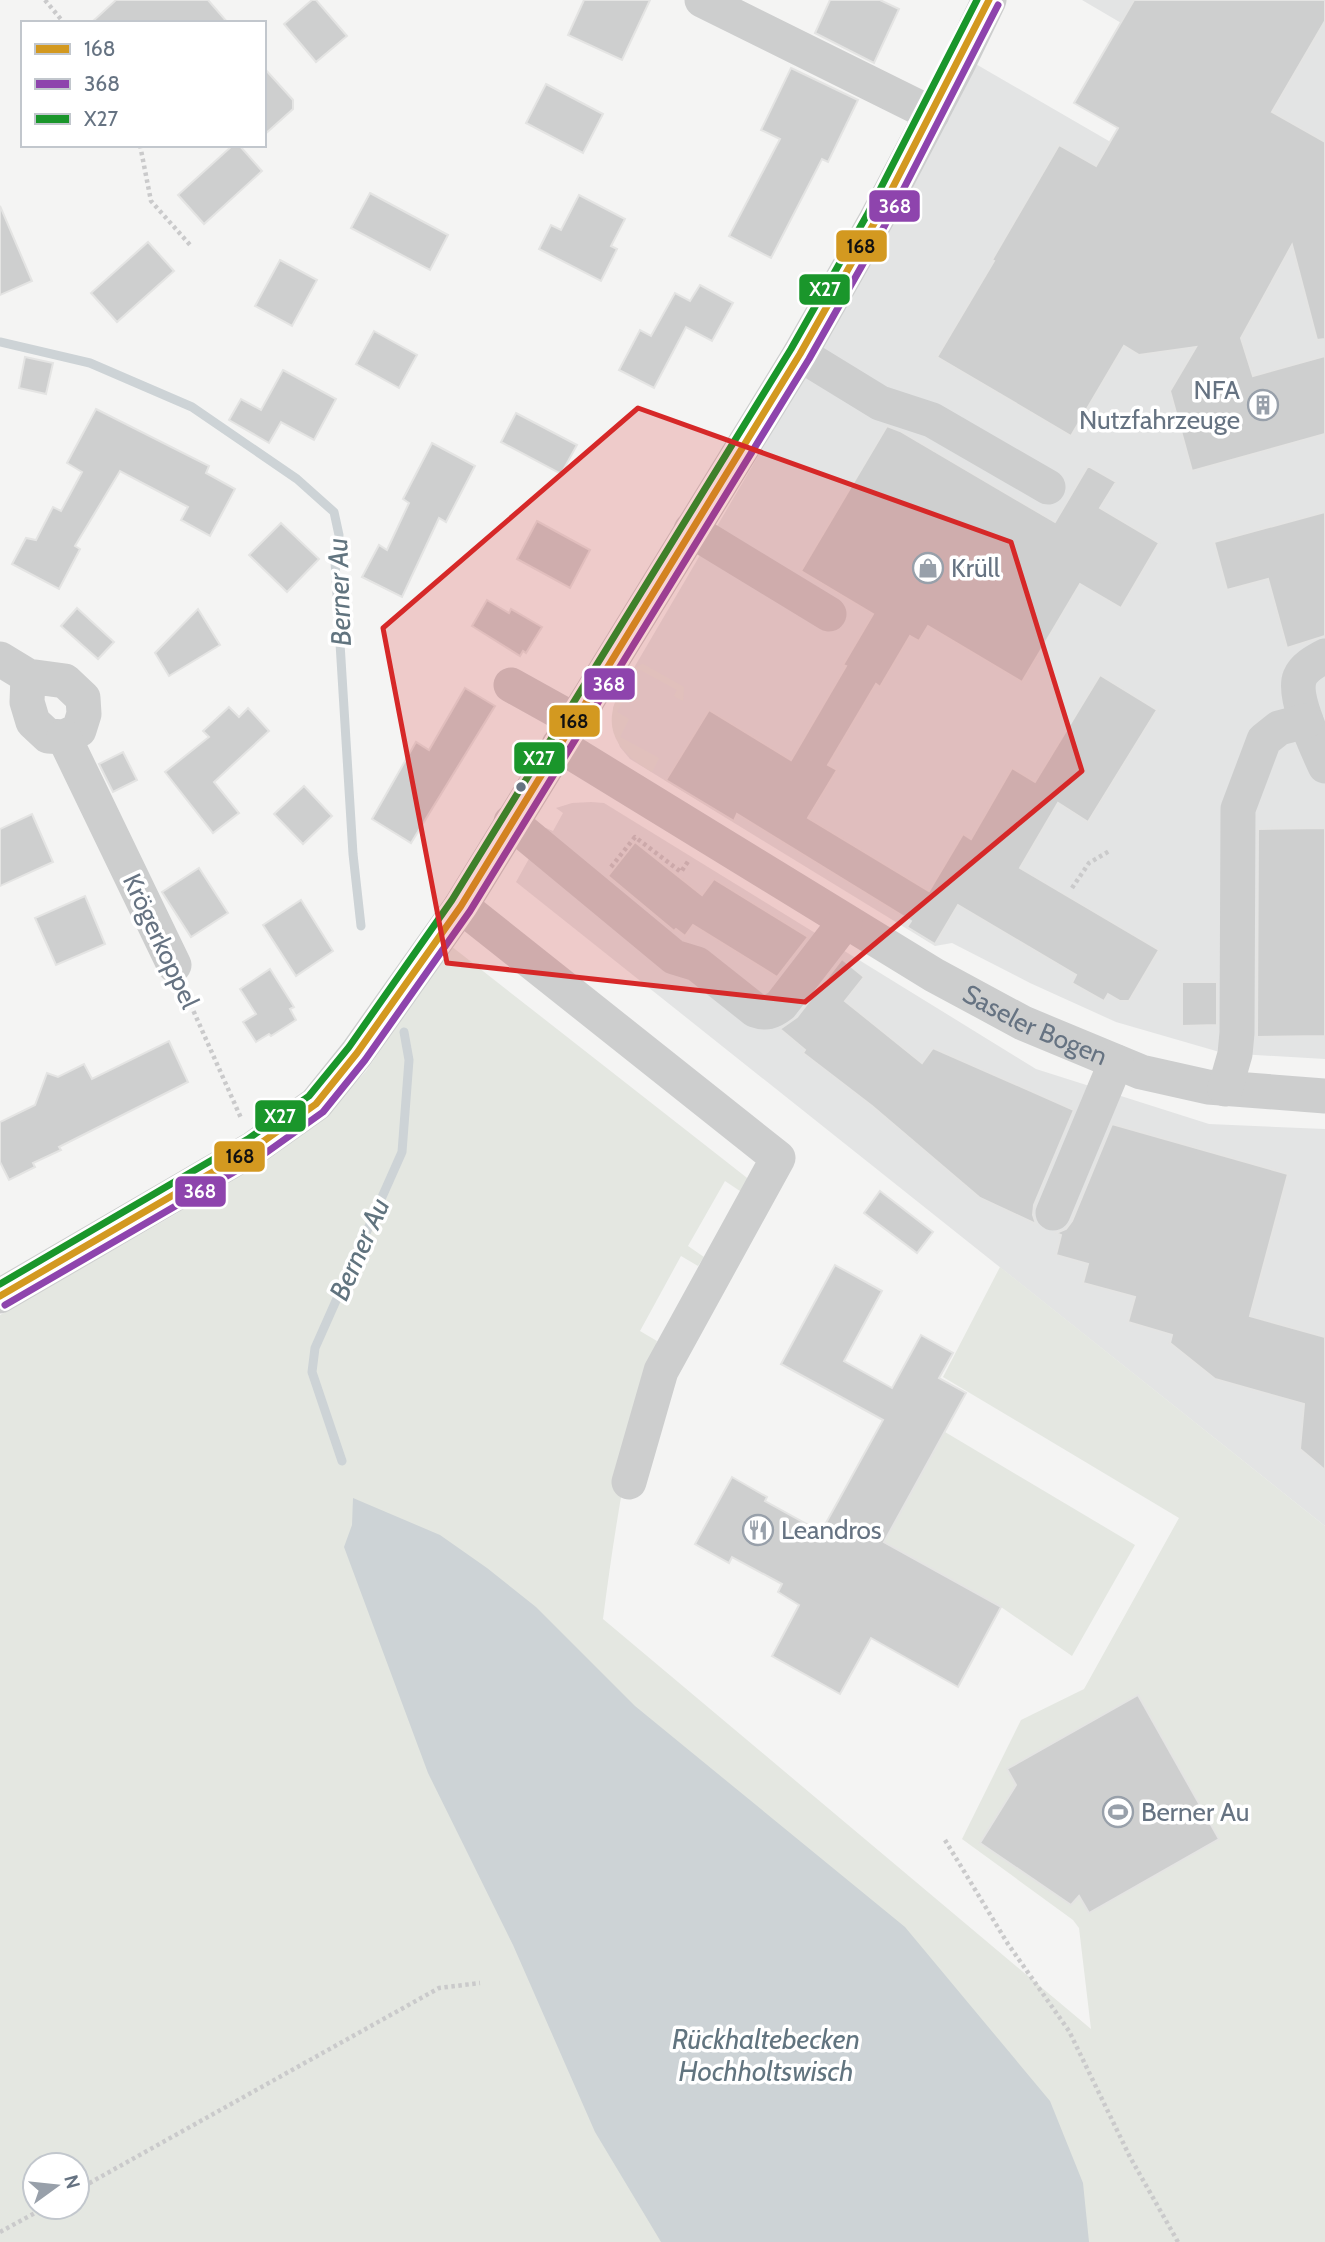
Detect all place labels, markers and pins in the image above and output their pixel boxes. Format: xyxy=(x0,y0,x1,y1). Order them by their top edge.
place label: NFA Nutzfahrzeuge xyxy=(1079,374,1240,436)
building icon: NFA Nutzfahrzeuge xyxy=(1246,388,1280,422)
shop icon: Krüll xyxy=(911,551,945,585)
place label: Krüll xyxy=(951,552,1000,584)
unlabelled marker xyxy=(514,780,528,794)
restaurant icon: Leandros xyxy=(741,1513,775,1547)
place label: Leandros xyxy=(781,1514,882,1546)
sports icon: Berner Au xyxy=(1101,1795,1135,1829)
place label: Berner Au xyxy=(1141,1796,1249,1828)

